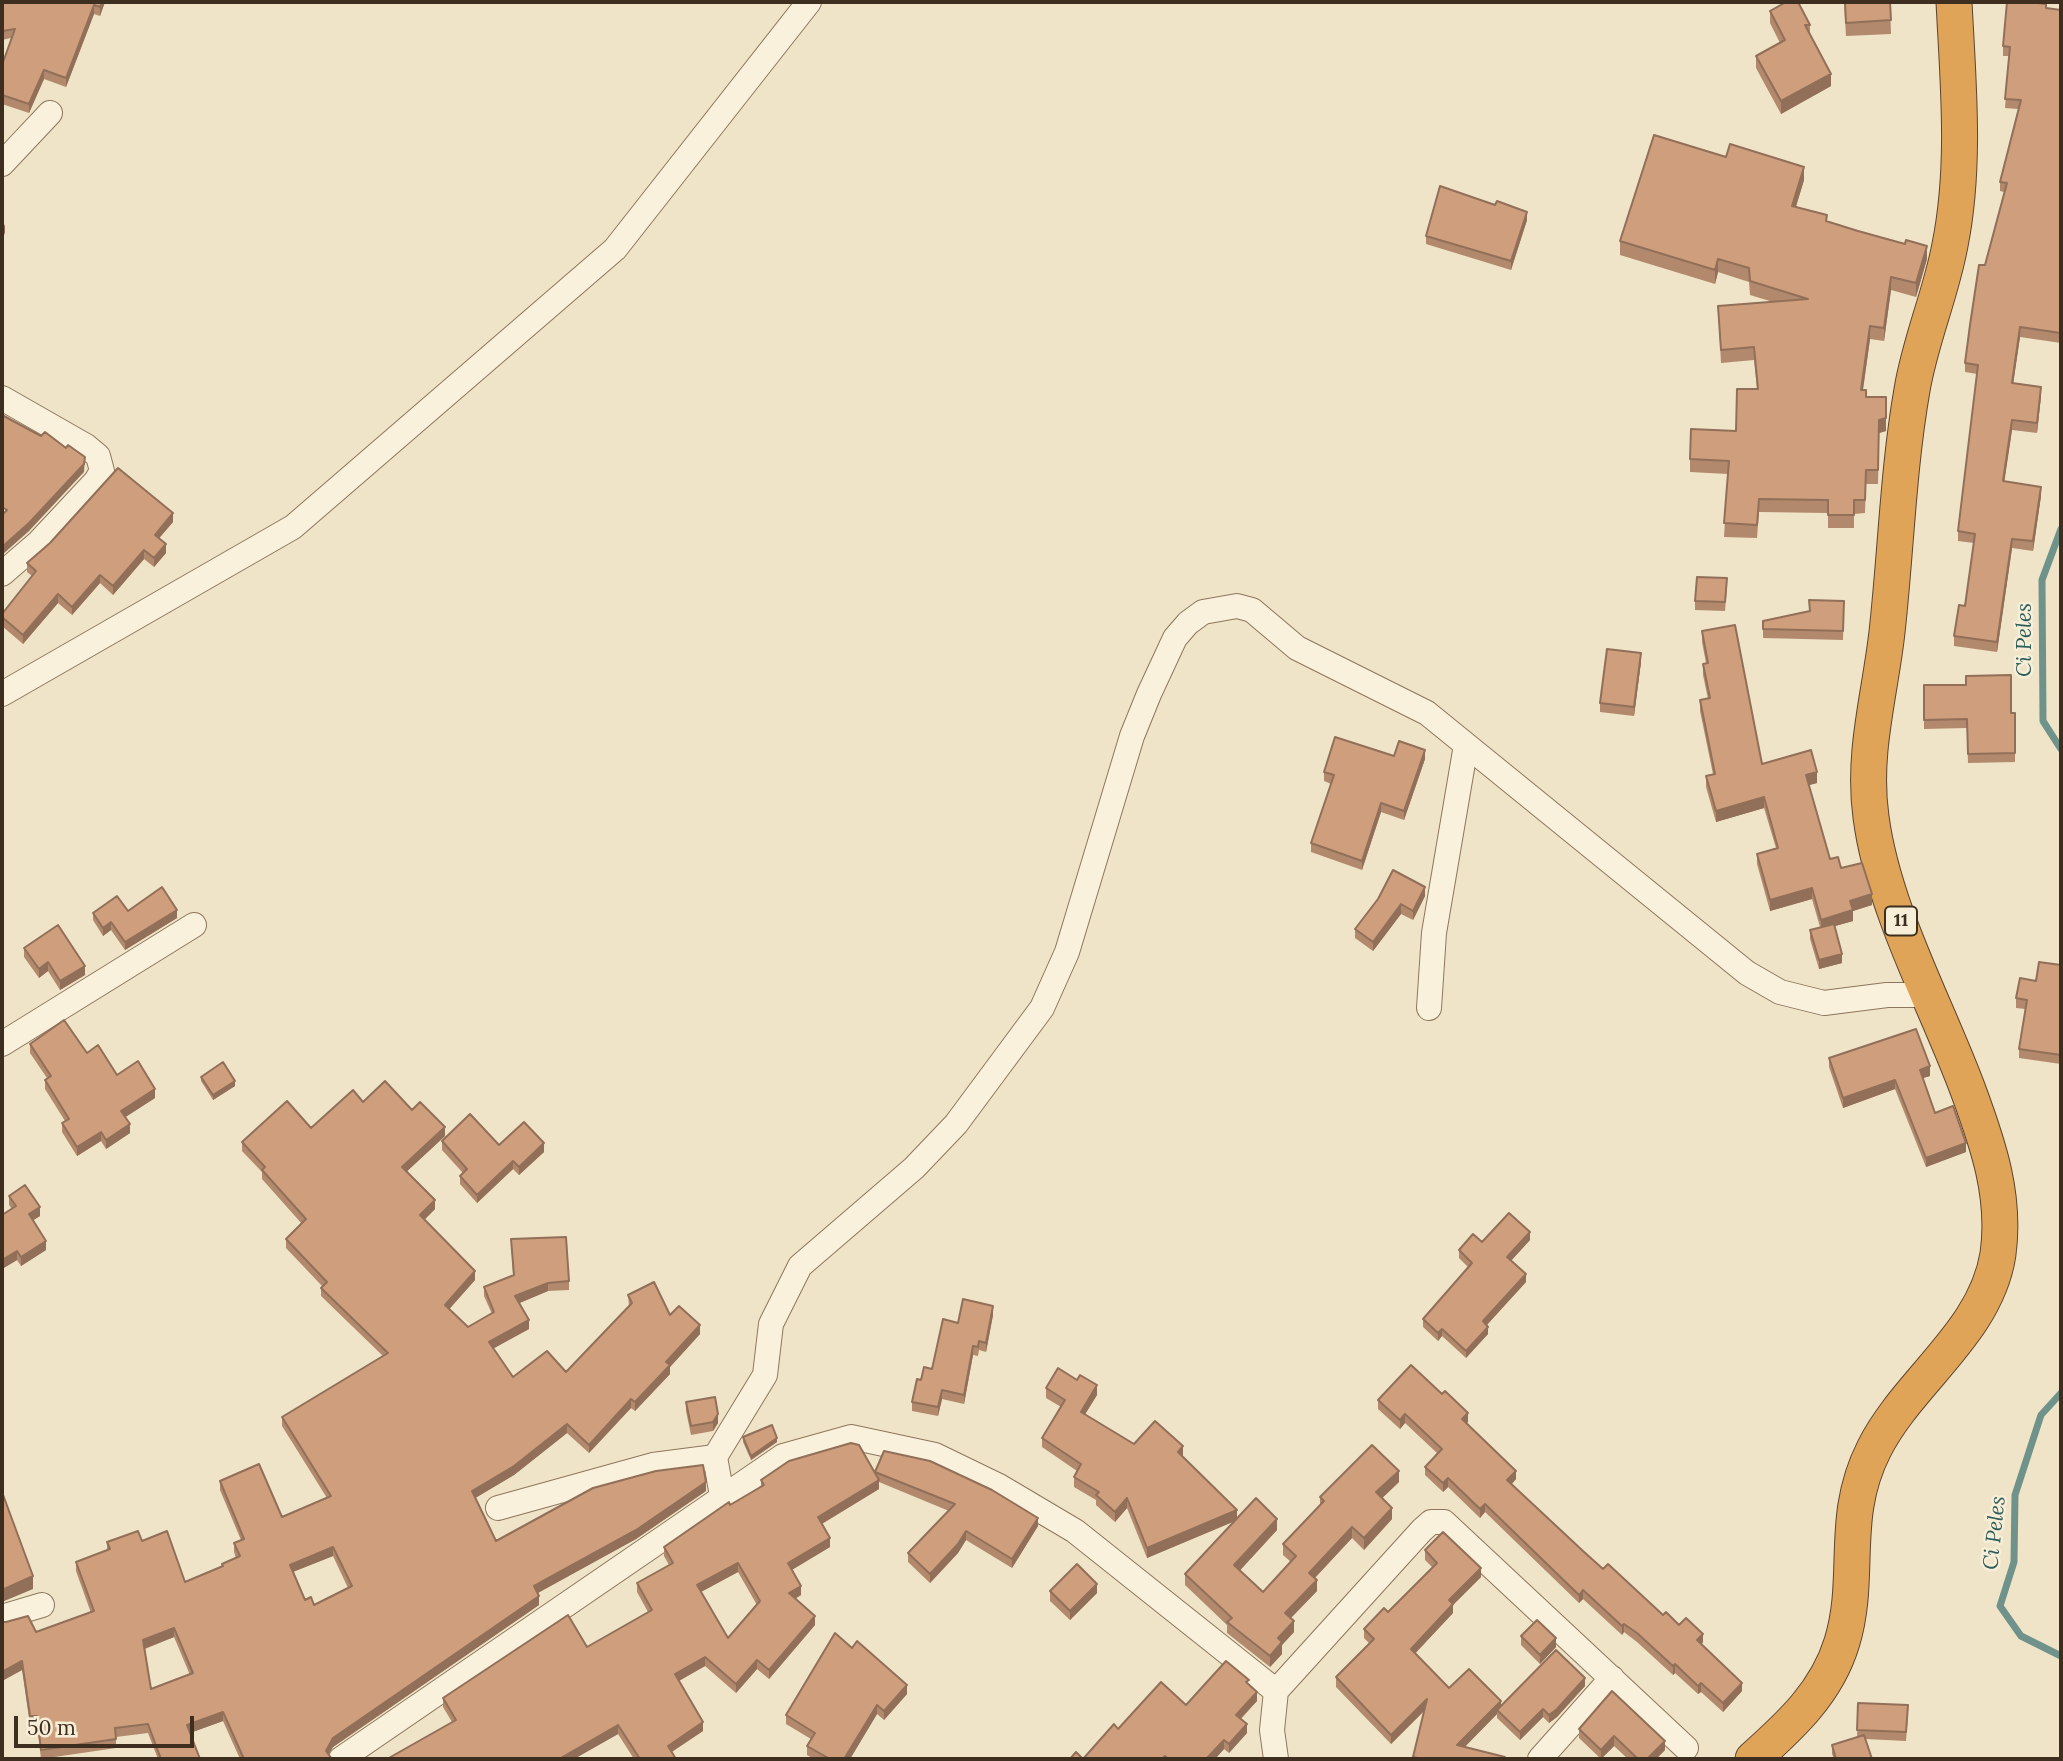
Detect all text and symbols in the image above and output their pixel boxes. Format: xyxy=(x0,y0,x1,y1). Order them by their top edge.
water label: Ci Peles xyxy=(2012,603,2038,677)
road number: 11 xyxy=(1885,906,1917,936)
water label: Ci Peles xyxy=(1979,1495,2011,1571)
scale bar xyxy=(18,1702,198,1746)
text: 50 m xyxy=(27,1714,76,1741)

